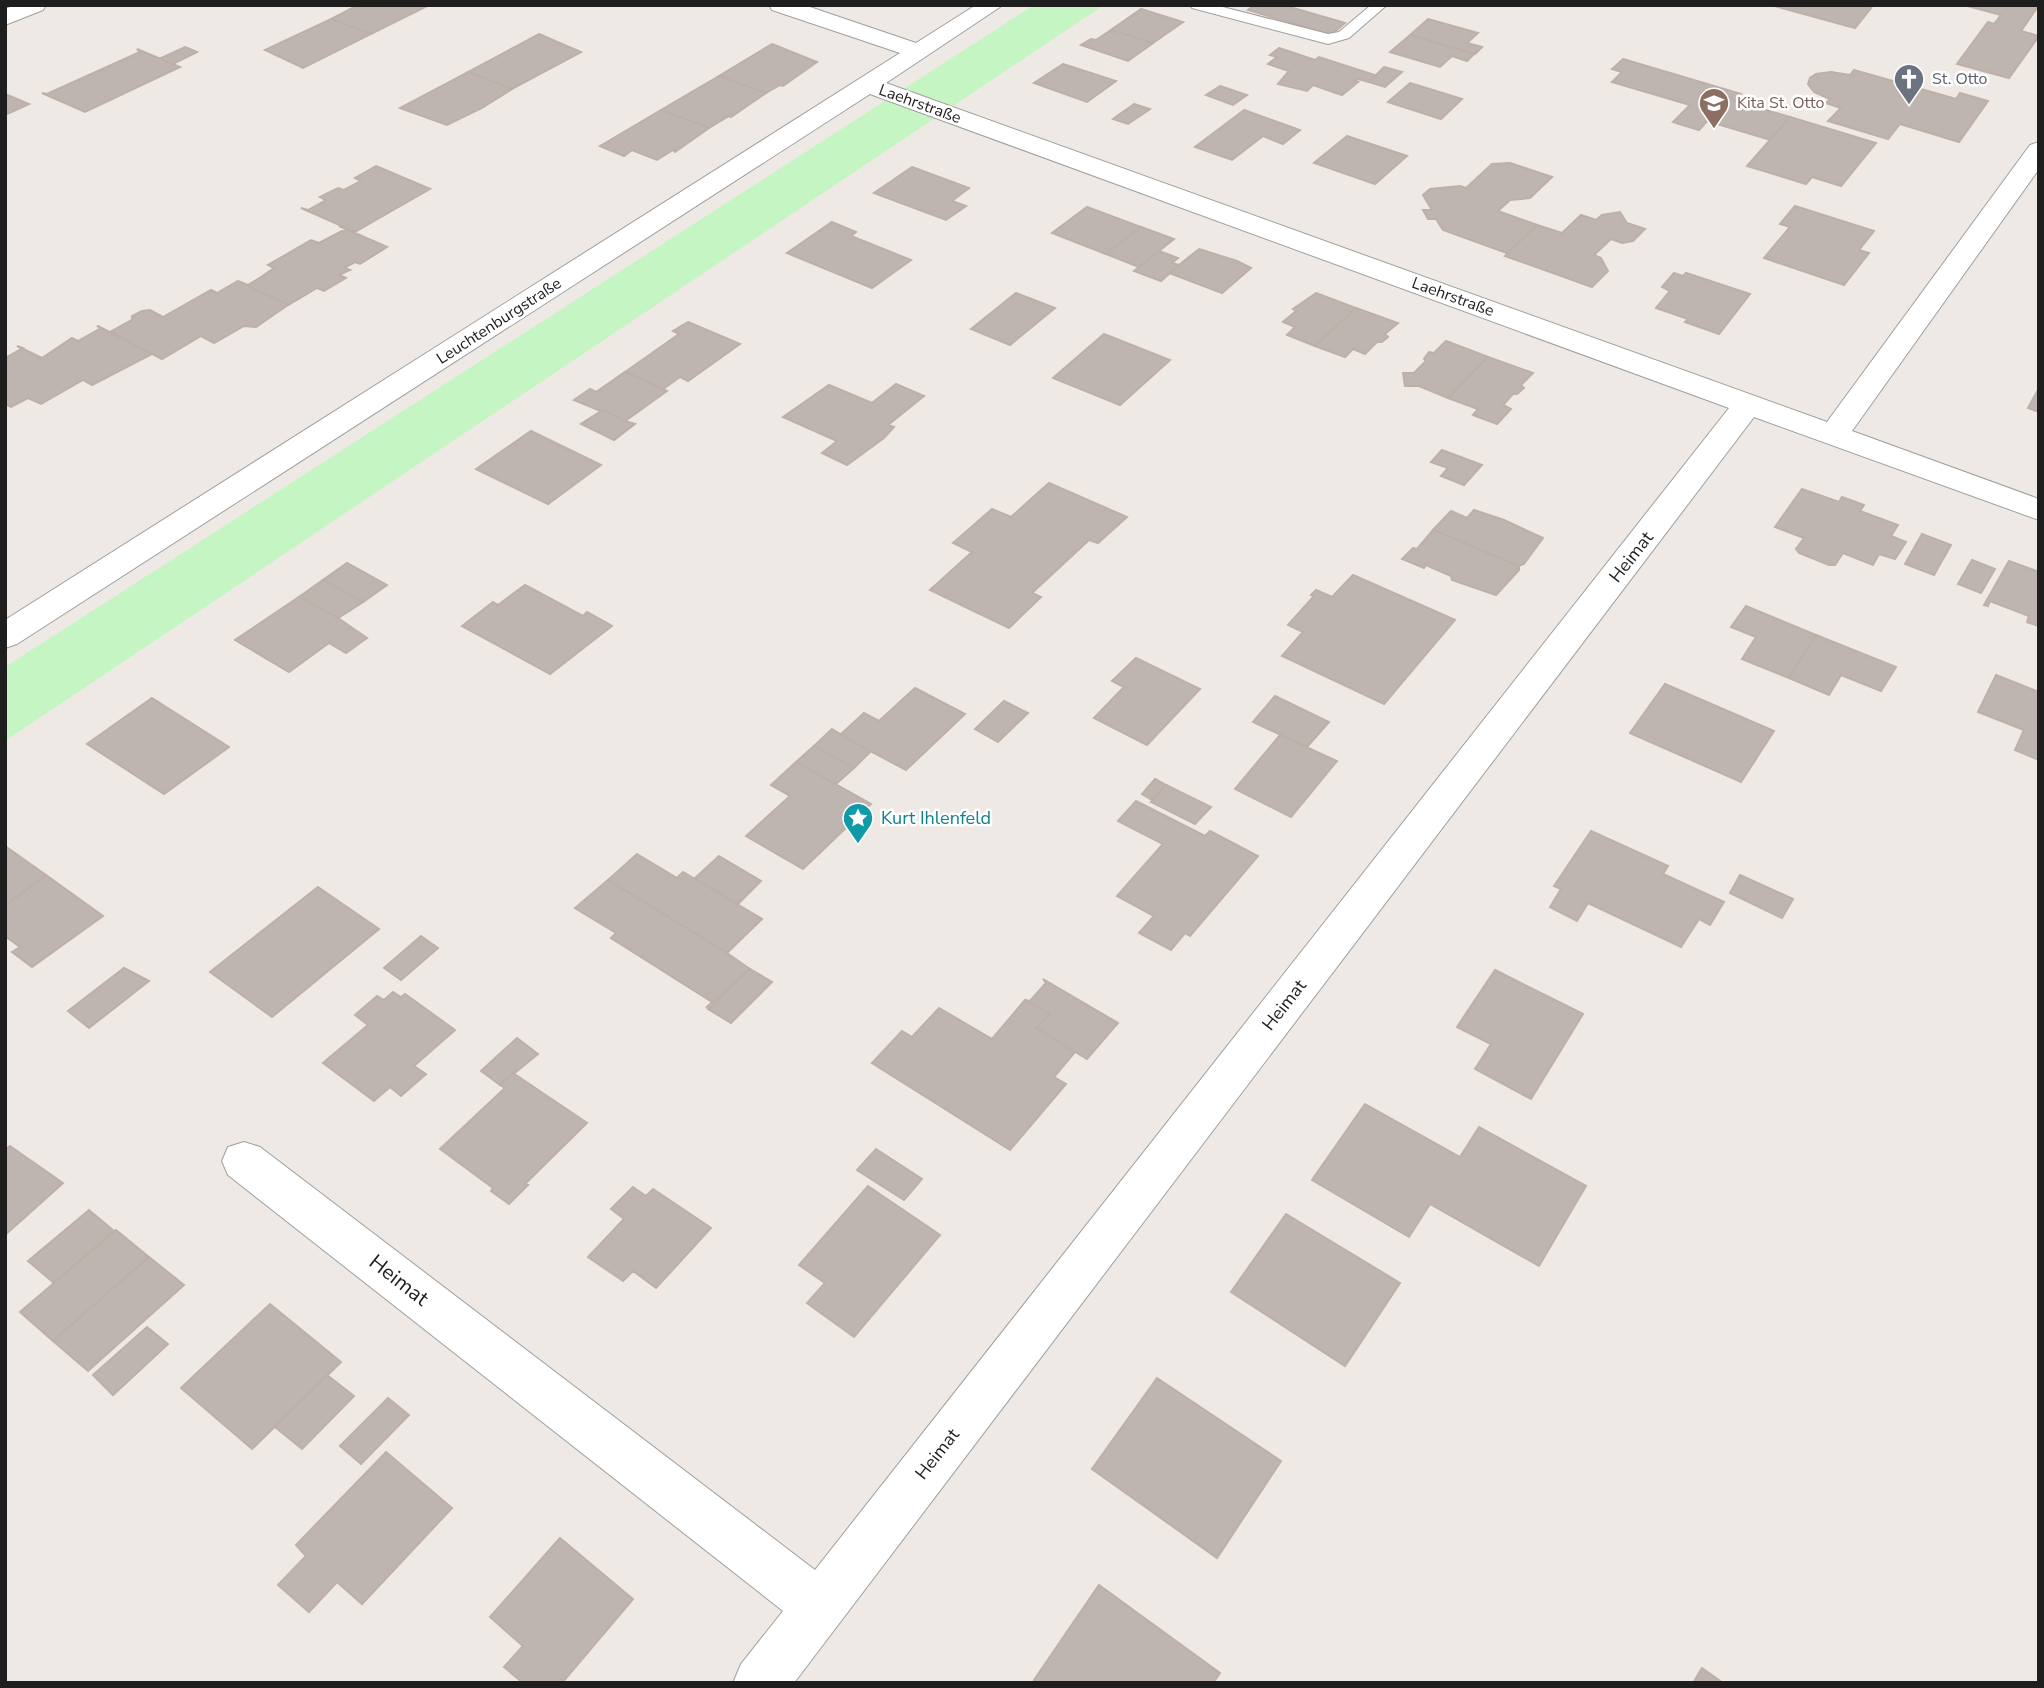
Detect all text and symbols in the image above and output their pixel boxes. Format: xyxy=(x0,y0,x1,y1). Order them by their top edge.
church icon: St. Otto xyxy=(1892,62,1926,106)
place label: St. Otto xyxy=(1932,68,1988,90)
street label: Laehrstraße xyxy=(876,79,964,129)
school or university icon: Kita St. Otto xyxy=(1697,86,1731,130)
place label: Kita St. Otto xyxy=(1737,92,1824,114)
street label: Leuchtenburgstraße xyxy=(432,272,566,370)
street label: Laehrstraße xyxy=(1409,272,1497,322)
street label: Heimat xyxy=(1603,526,1659,588)
place icon: Kurt Ihlenfeld xyxy=(841,801,875,845)
place label: Kurt Ihlenfeld xyxy=(881,806,991,830)
street label: Heimat xyxy=(1256,974,1312,1036)
street label: Heimat xyxy=(363,1248,435,1313)
street label: Heimat xyxy=(909,1423,965,1485)

